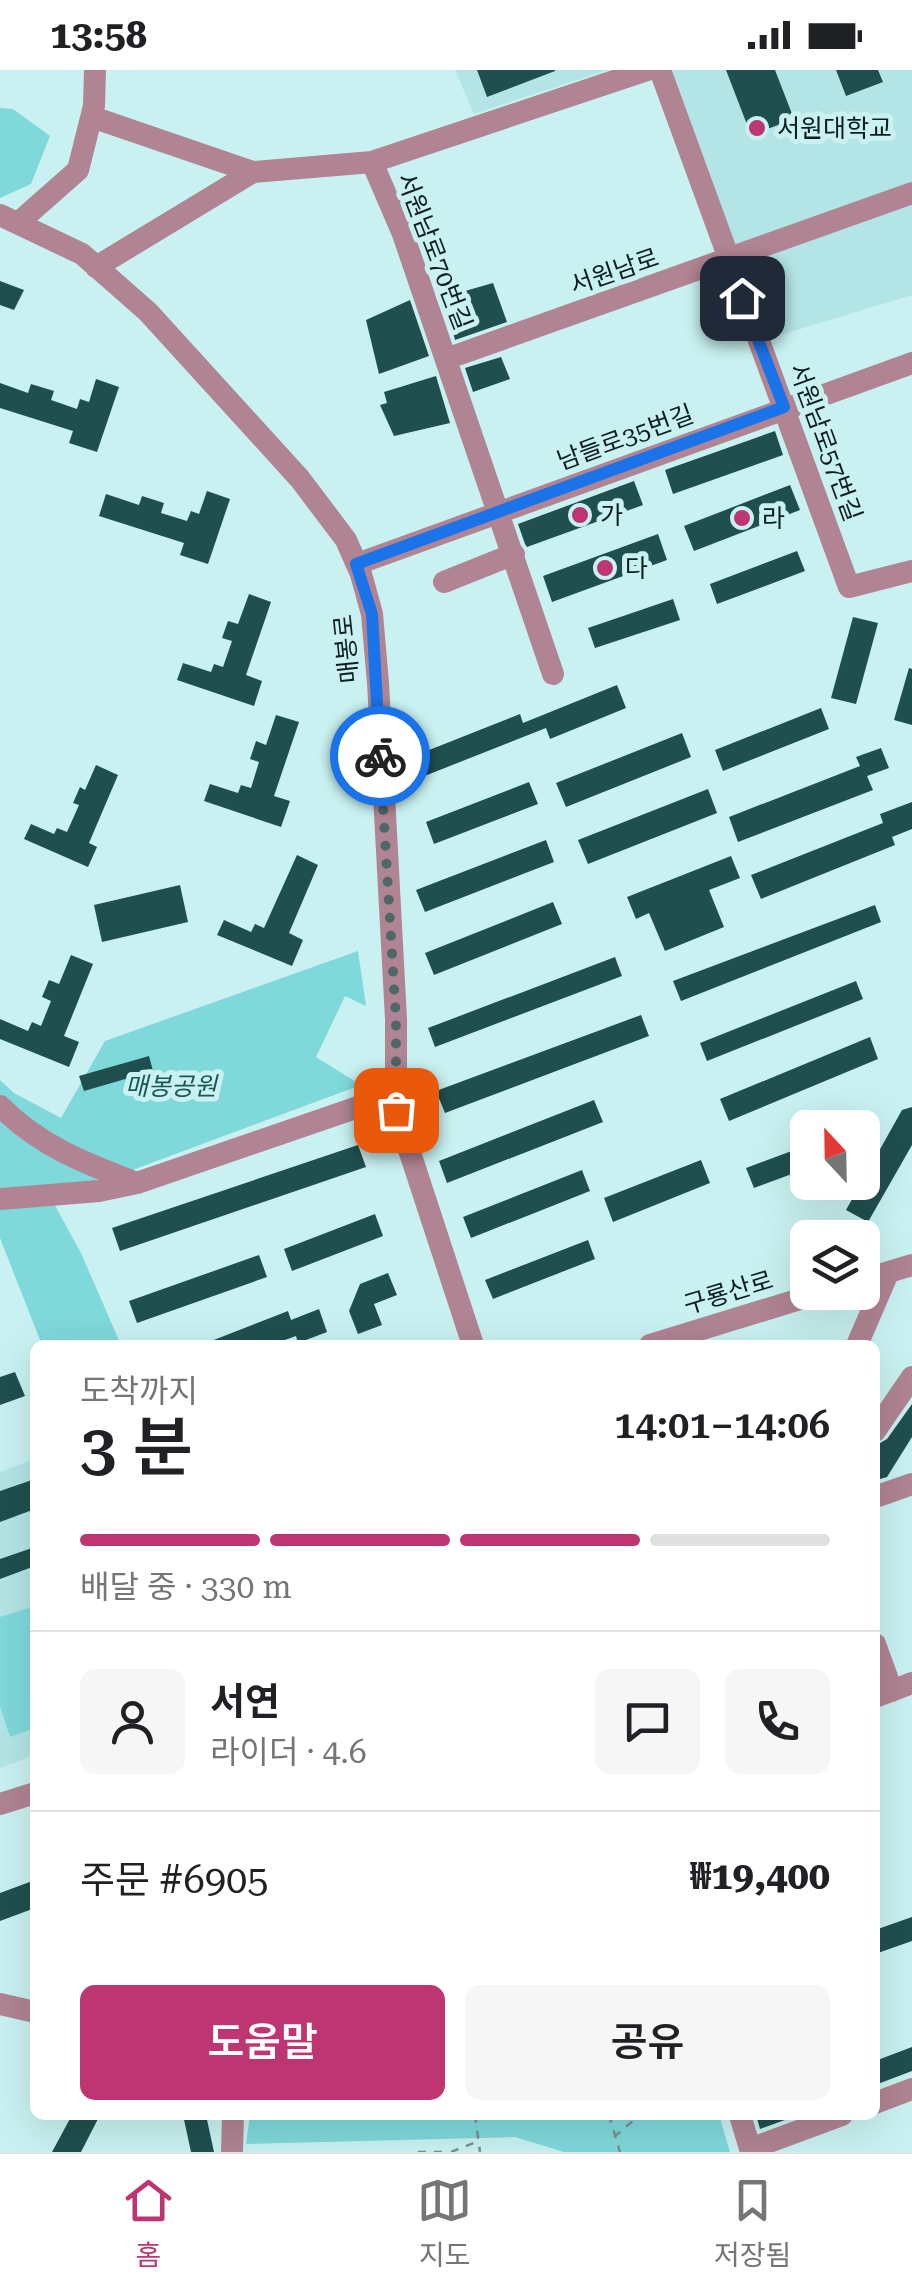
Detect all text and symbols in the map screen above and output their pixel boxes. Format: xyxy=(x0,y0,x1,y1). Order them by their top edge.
text: 13:58 xyxy=(50,13,147,57)
place label: 서원대학교 xyxy=(777,114,892,143)
marker: 서원대학교 xyxy=(746,117,768,139)
street label: 서원남로70번길 xyxy=(391,168,478,334)
street label: 서원남로 xyxy=(566,243,662,300)
pin xyxy=(700,256,785,341)
icon: home xyxy=(715,271,770,326)
street label: 서원남로57번길 xyxy=(784,359,868,525)
street label: 남들로35번길 xyxy=(553,399,697,476)
place label: 가 xyxy=(600,501,623,530)
marker: 가 xyxy=(569,504,591,526)
place label: 라 xyxy=(762,504,785,533)
marker: 라 xyxy=(731,507,753,529)
place label: 다 xyxy=(625,554,648,583)
marker: 다 xyxy=(594,557,616,579)
street label: 매봉로 xyxy=(328,613,365,685)
courier xyxy=(330,706,430,806)
icon: bike xyxy=(353,729,408,784)
pin xyxy=(354,1068,439,1153)
park label: 매봉공원 xyxy=(125,1072,219,1101)
icon: bag xyxy=(369,1083,424,1138)
north arrow xyxy=(790,1110,880,1200)
map controls xyxy=(790,1110,880,1310)
button: layers xyxy=(790,1220,880,1310)
street label: 구룡산로 xyxy=(680,1265,776,1320)
text: 도착까지 xyxy=(80,1372,198,1410)
text: 14:01–14:06 xyxy=(614,1403,830,1447)
text: 3 분 xyxy=(80,1410,193,1486)
text: 배달 중 · 330 m xyxy=(80,1568,292,1606)
button: person xyxy=(80,1669,185,1774)
button: chat xyxy=(595,1669,700,1774)
button: phone xyxy=(725,1669,830,1774)
text: 서연 xyxy=(210,1680,280,1724)
text: 라이더 · 4.6 xyxy=(210,1733,367,1771)
text: ₩19,400 xyxy=(690,1854,830,1898)
text: 주문 #6905 xyxy=(80,1858,269,1902)
button: 도움말 xyxy=(80,1985,445,2100)
button: 공유 xyxy=(465,1985,830,2100)
tab: 홈 xyxy=(121,2173,176,2273)
tab: 지도 xyxy=(417,2173,472,2273)
tab: 저장됨 xyxy=(714,2173,791,2273)

